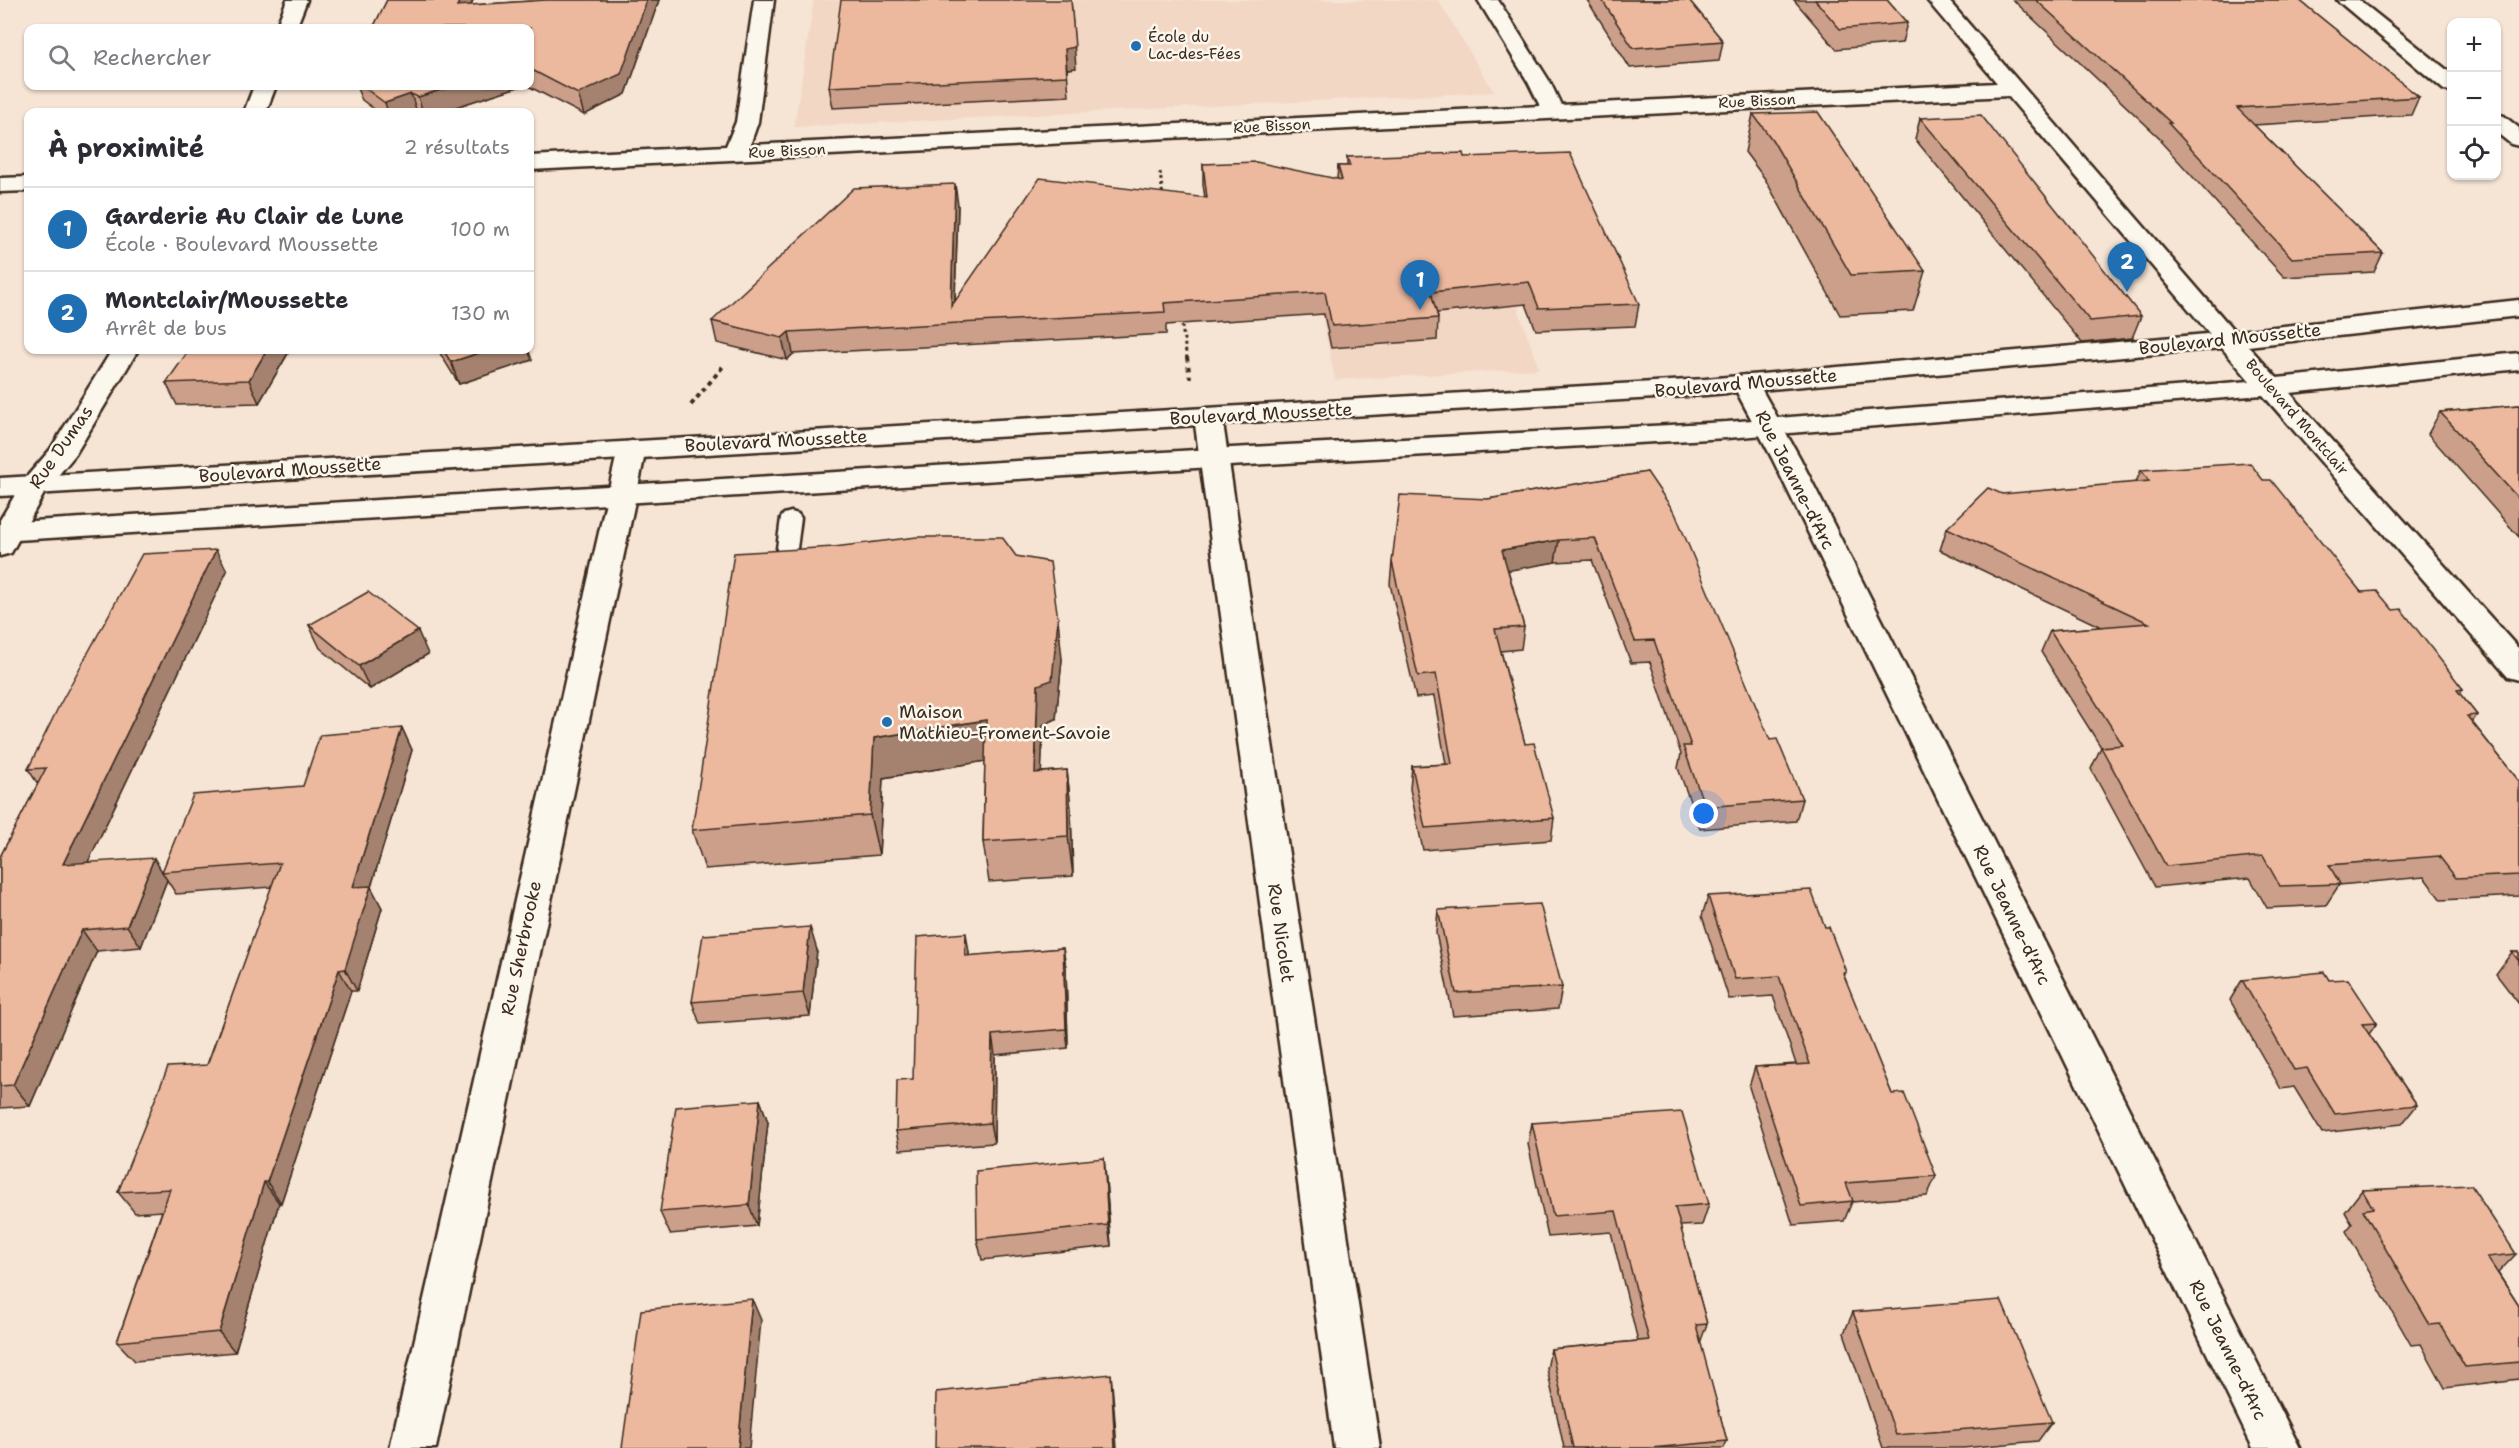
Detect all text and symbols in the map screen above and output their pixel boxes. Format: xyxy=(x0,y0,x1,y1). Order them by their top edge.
map controls xyxy=(2447,18,2501,180)
button: + xyxy=(2447,18,2501,72)
search box xyxy=(24,24,534,90)
place label: École du Lac-des-Fées xyxy=(1148,26,1241,64)
marker: École du Lac-des-Fées xyxy=(1129,39,1143,53)
icon: search xyxy=(45,41,78,74)
text: Rechercher xyxy=(93,43,212,72)
button: − xyxy=(2447,72,2501,126)
street label: Rue Bisson xyxy=(1718,89,1796,113)
street label: Rue Bisson xyxy=(1233,114,1311,138)
button: locate xyxy=(2447,126,2501,180)
text: À proximité xyxy=(48,130,204,165)
text: 2 résultats xyxy=(404,134,510,160)
street label: Rue Bisson xyxy=(748,139,826,163)
text: Garderie Au Clair de Lune xyxy=(105,202,404,231)
text: 1 xyxy=(63,216,72,242)
text: 100 m xyxy=(450,216,510,242)
text: École · Boulevard Moussette xyxy=(105,231,379,257)
pin: 2 xyxy=(2108,242,2146,292)
pin: 1 xyxy=(1400,260,1440,310)
text: Montclair/Moussette xyxy=(105,286,348,315)
text: 2 xyxy=(61,300,75,326)
text: 130 m xyxy=(451,300,510,326)
text: Arrêt de bus xyxy=(105,315,227,341)
street label: Boulevard Moussette xyxy=(2138,317,2322,361)
street label: Boulevard Montclair xyxy=(2241,355,2353,479)
street label: Boulevard Moussette xyxy=(1654,363,1838,403)
street label: Boulevard Moussette xyxy=(1169,397,1353,431)
street label: Rue Dumas xyxy=(24,401,98,493)
street label: Rue Jeanne-d'Arc xyxy=(1750,406,1840,554)
street label: Boulevard Moussette xyxy=(684,424,868,458)
street label: Boulevard Moussette xyxy=(198,452,382,488)
place label: Maison Mathieu-Froment-Savoie xyxy=(899,700,1111,745)
marker: Maison Mathieu-Froment-Savoie xyxy=(880,715,894,729)
your location xyxy=(1689,799,1718,828)
street label: Rue Jeanne-d'Arc xyxy=(1968,841,2056,989)
street label: Rue Sherbrooke xyxy=(495,879,547,1017)
street label: Rue Nicolet xyxy=(1262,882,1300,984)
street label: Rue Jeanne-d'Arc xyxy=(2184,1276,2272,1424)

